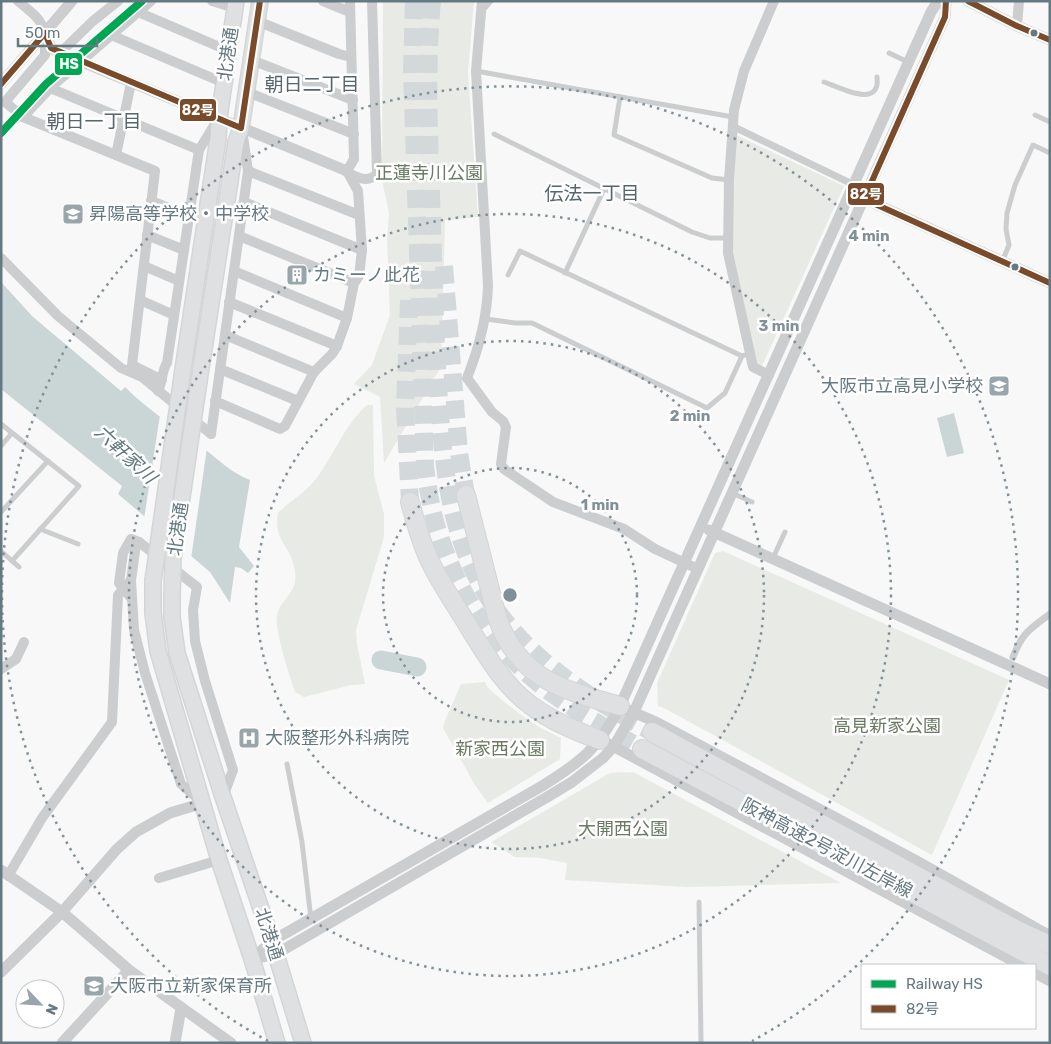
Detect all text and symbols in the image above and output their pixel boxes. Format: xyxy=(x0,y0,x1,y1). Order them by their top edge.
scale bar xyxy=(18,15,96,47)
text: 50 m xyxy=(25,24,60,42)
street label: 北港通 xyxy=(213,26,243,82)
unlabelled marker xyxy=(1029,28,1039,38)
line badge: HS xyxy=(54,52,83,76)
text: HS xyxy=(59,56,79,73)
district label: 朝日二丁目 xyxy=(264,73,360,96)
line badge: 82号 xyxy=(179,98,217,122)
text: 82号 xyxy=(182,102,214,119)
district label: 朝日一丁目 xyxy=(46,110,142,133)
park label: 正蓮寺川公園 xyxy=(375,162,483,184)
district label: 伝法一丁目 xyxy=(544,182,640,205)
line badge: 82号 xyxy=(847,182,885,206)
text: 82号 xyxy=(850,186,882,203)
school or university icon: 昇陽高等学校・中学校 xyxy=(61,202,85,226)
place label: 昇陽高等学校・中学校 xyxy=(89,203,269,225)
text: 4 min xyxy=(848,227,890,245)
unlabelled marker xyxy=(1010,262,1020,272)
building icon: カミーノ此花 xyxy=(285,263,309,287)
place label: カミーノ此花 xyxy=(313,264,420,286)
text: 3 min xyxy=(759,317,799,335)
school or university icon: 大阪市立高見小学校 xyxy=(987,374,1011,398)
place label: 大阪市立高見小学校 xyxy=(821,375,983,397)
text: 2 min xyxy=(670,407,710,425)
water label: 六軒家川 xyxy=(90,420,163,490)
text: 1 min xyxy=(581,496,619,514)
street label: 北港通 xyxy=(163,501,193,557)
centre of rings xyxy=(501,586,519,604)
park label: 高見新家公園 xyxy=(833,715,941,737)
hospital icon: 大阪整形外科病院 xyxy=(237,726,261,750)
place label: 大阪整形外科病院 xyxy=(265,727,409,749)
park label: 新家西公園 xyxy=(455,738,545,760)
street label: 阪神高速2号淀川左岸線 xyxy=(738,794,916,902)
park label: 大開西公園 xyxy=(578,818,668,840)
street label: 北港通 xyxy=(250,905,288,963)
legend xyxy=(861,964,1036,1029)
school or university icon: 大阪市立新家保育所 xyxy=(82,974,106,998)
place label: 大阪市立新家保育所 xyxy=(110,975,272,997)
text: Railway HS xyxy=(906,975,983,993)
north arrow xyxy=(15,979,65,1029)
text: 82号 xyxy=(906,1000,939,1018)
text: N xyxy=(41,1001,61,1017)

